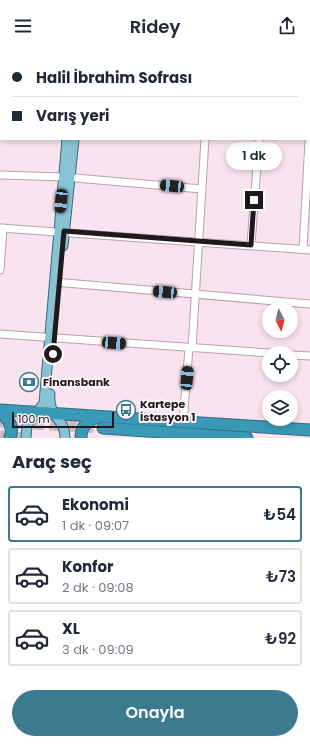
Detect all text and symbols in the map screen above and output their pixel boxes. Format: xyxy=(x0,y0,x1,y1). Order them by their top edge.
text: Ridey xyxy=(130,14,180,39)
icon: menu xyxy=(12,15,34,37)
icon: share xyxy=(276,15,298,37)
text: Halil İbrahim Sofrası xyxy=(36,67,192,88)
text: Varış yeri xyxy=(36,105,110,126)
callout: 1 dk xyxy=(226,142,282,170)
text: 1 dk xyxy=(242,146,266,165)
car xyxy=(160,179,184,193)
car xyxy=(54,188,68,214)
route end xyxy=(245,191,263,209)
car xyxy=(153,285,177,299)
north arrow xyxy=(262,302,298,338)
map controls xyxy=(262,302,298,426)
car xyxy=(102,336,126,350)
route start xyxy=(44,345,62,363)
button: locate xyxy=(262,346,298,382)
car xyxy=(180,366,194,390)
bank icon: Finansbank xyxy=(18,371,40,393)
place label: Finansbank xyxy=(43,374,110,390)
button: layers xyxy=(262,390,298,426)
place label: Kartepe İstasyon 1 xyxy=(140,396,195,425)
bus stop icon: Kartepe İstasyon 1 xyxy=(115,399,137,421)
scale bar xyxy=(12,410,114,429)
text: 100 m xyxy=(18,411,50,427)
text: Araç seç xyxy=(12,449,92,474)
text: Ekonomi xyxy=(62,494,129,515)
icon: car xyxy=(14,496,50,532)
text: ₺54 xyxy=(264,504,296,525)
text: 1 dk · 09:07 xyxy=(62,516,129,535)
text: Konfor xyxy=(62,556,114,577)
icon: car xyxy=(14,558,50,594)
text: ₺73 xyxy=(266,566,296,587)
text: 2 dk · 09:08 xyxy=(62,578,134,597)
text: XL xyxy=(62,618,80,639)
icon: car xyxy=(14,620,50,656)
text: ₺92 xyxy=(265,628,296,649)
text: 3 dk · 09:09 xyxy=(62,640,134,659)
button: Onayla xyxy=(12,690,298,736)

